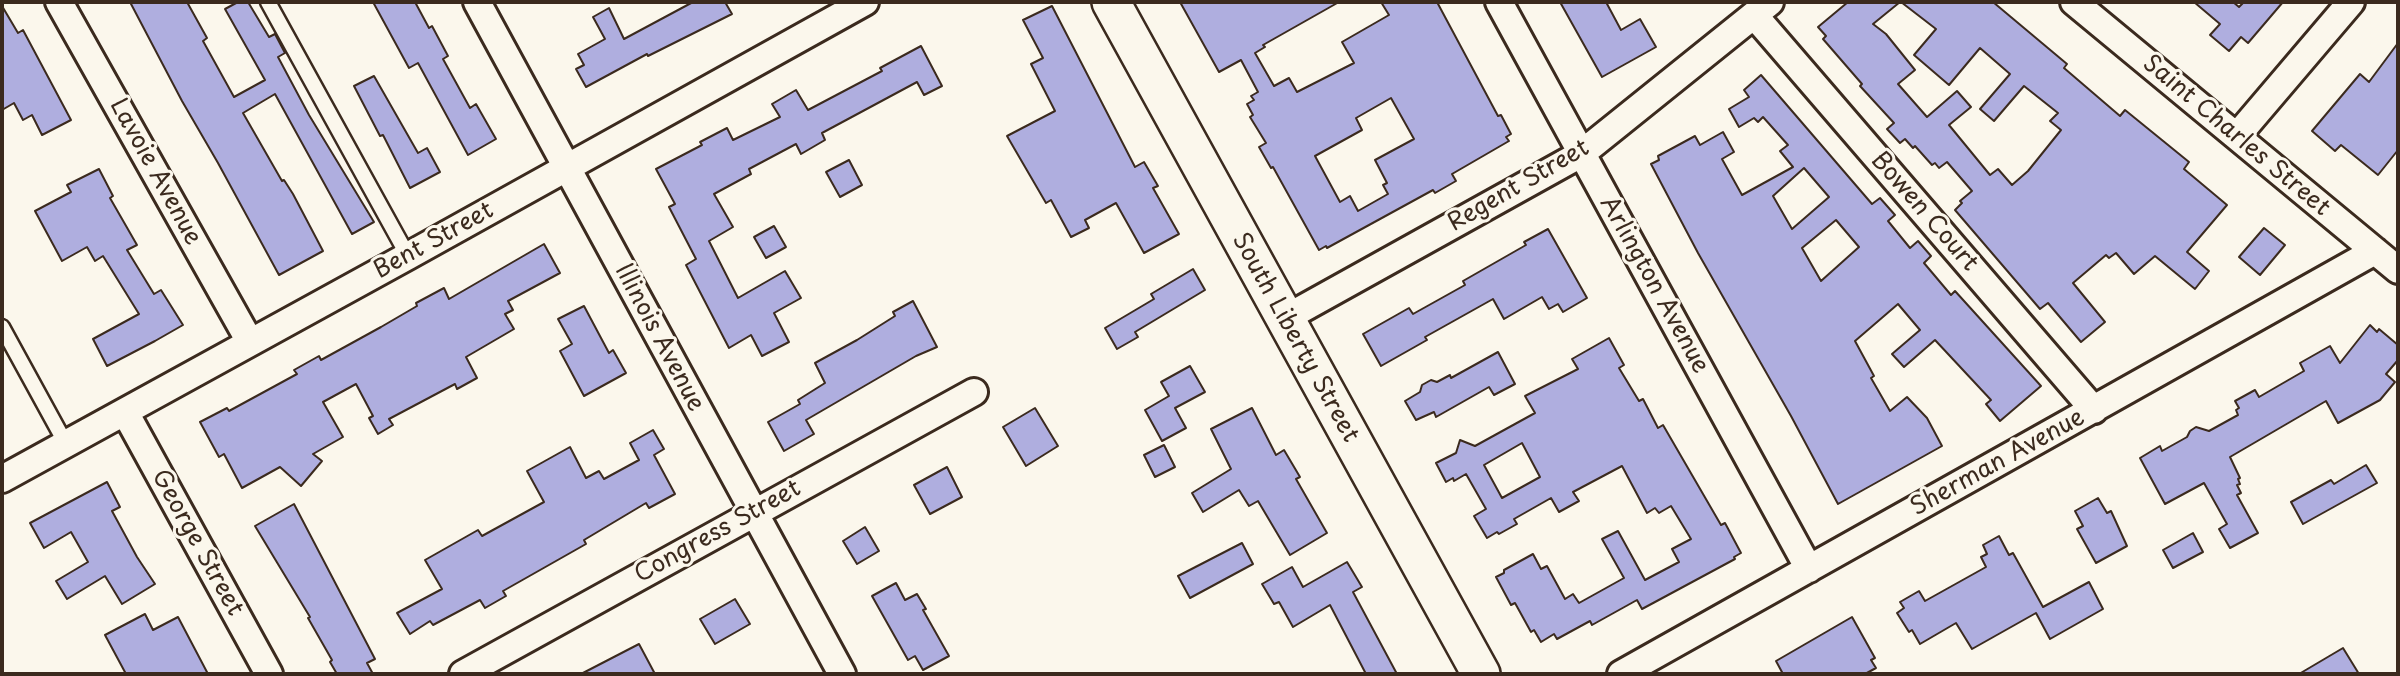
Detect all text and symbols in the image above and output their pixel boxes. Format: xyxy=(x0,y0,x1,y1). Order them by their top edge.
street label: Saint Charles Street xyxy=(2137,49,2335,223)
street label: Lavoie Avenue xyxy=(103,94,207,250)
street label: Regent Street xyxy=(1443,134,1595,238)
street label: Bowen Court xyxy=(1864,146,1984,278)
street label: Arlington Avenue xyxy=(1593,191,1715,379)
street label: Bent Street xyxy=(369,196,499,286)
street label: South Liberty Street xyxy=(1226,228,1364,448)
street label: Illinois Avenue xyxy=(608,259,710,417)
street label: Sherman Avenue xyxy=(1906,403,2090,523)
street label: George Street xyxy=(145,465,249,621)
street label: Congress Street xyxy=(630,474,806,590)

